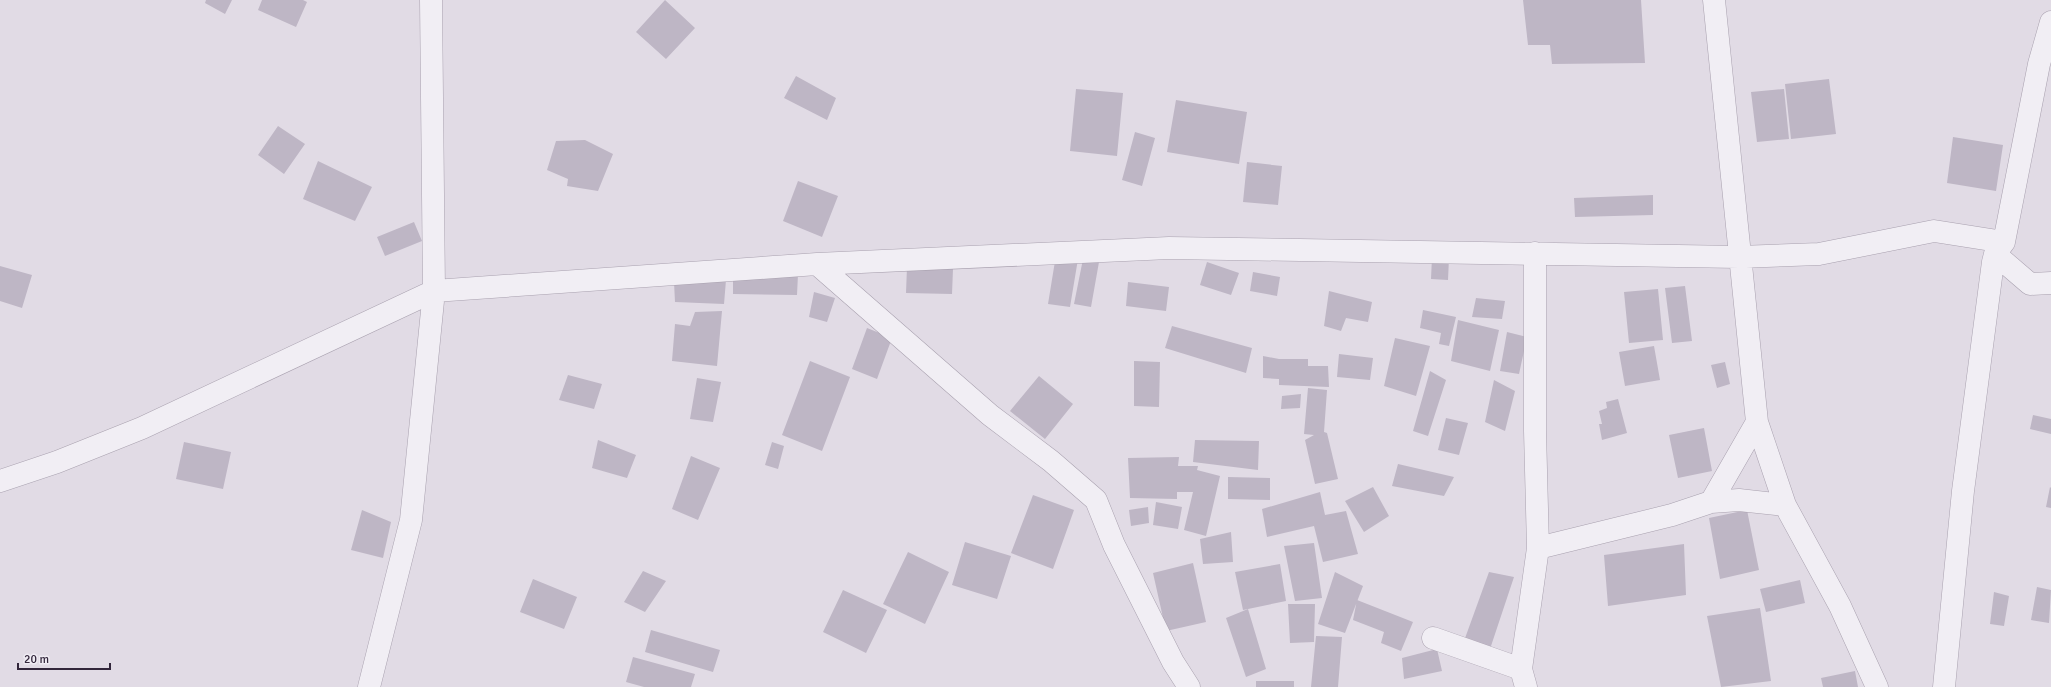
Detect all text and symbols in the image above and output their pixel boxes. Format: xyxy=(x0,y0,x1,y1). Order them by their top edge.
scale bar xyxy=(18,645,110,671)
text: 20 m xyxy=(24,652,49,667)

